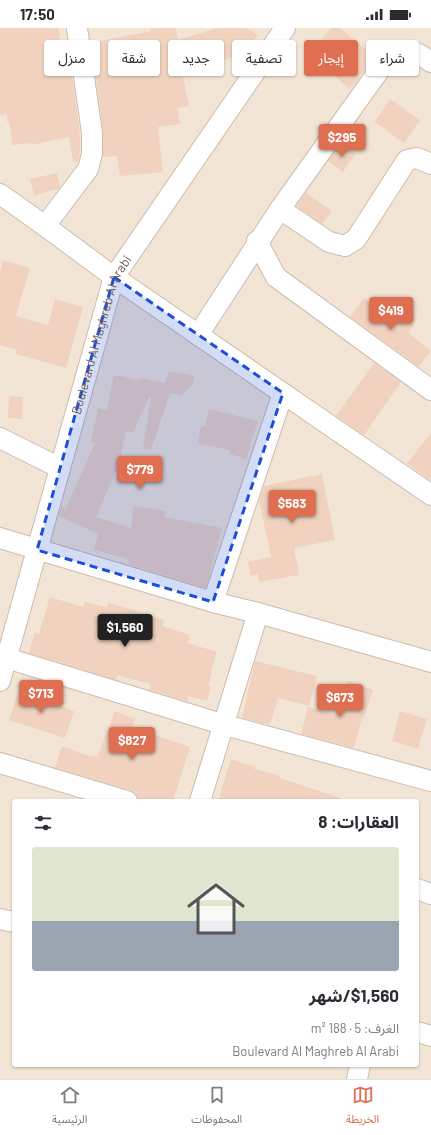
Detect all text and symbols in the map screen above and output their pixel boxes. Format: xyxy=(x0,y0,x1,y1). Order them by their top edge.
text: 17:50 xyxy=(20,5,55,23)
chip: منزل xyxy=(44,40,100,76)
chip: شقة xyxy=(108,40,160,76)
chip: جديد xyxy=(168,40,224,76)
chip: تصفية xyxy=(232,40,296,76)
chip: إيجار xyxy=(304,40,358,76)
chip: شراء xyxy=(366,40,419,76)
pin: $295 xyxy=(318,124,366,158)
text: $295 xyxy=(328,129,356,145)
street label: Boulevard Al Maghreb Al Arabi xyxy=(68,252,135,416)
pin: $419 xyxy=(367,297,415,331)
text: $419 xyxy=(378,302,404,318)
pin: $779 xyxy=(116,456,164,490)
text: $779 xyxy=(126,461,154,477)
pin: $583 xyxy=(268,490,316,524)
text: $583 xyxy=(278,495,306,511)
pin: $1,560 xyxy=(92,614,158,648)
text: $1,560 xyxy=(107,619,143,635)
pin: $713 xyxy=(17,680,65,714)
pin: $673 xyxy=(316,684,364,718)
text: $713 xyxy=(28,685,54,701)
text: $673 xyxy=(326,689,354,705)
pin: $827 xyxy=(108,727,156,761)
text: $827 xyxy=(118,732,146,748)
text: العقارات: 8 xyxy=(318,811,399,831)
icon: filters xyxy=(32,812,54,834)
icon: home xyxy=(180,873,252,945)
text: $1,560/شهر xyxy=(309,985,399,1005)
text: الغرف: 5 · 188 m² xyxy=(311,1020,399,1036)
text: Boulevard Al Maghreb Al Arabi xyxy=(232,1043,399,1059)
tab: الرئيسية xyxy=(52,1084,87,1131)
tab: المحفوظات xyxy=(191,1084,242,1131)
tab: الخريطة xyxy=(346,1084,379,1131)

